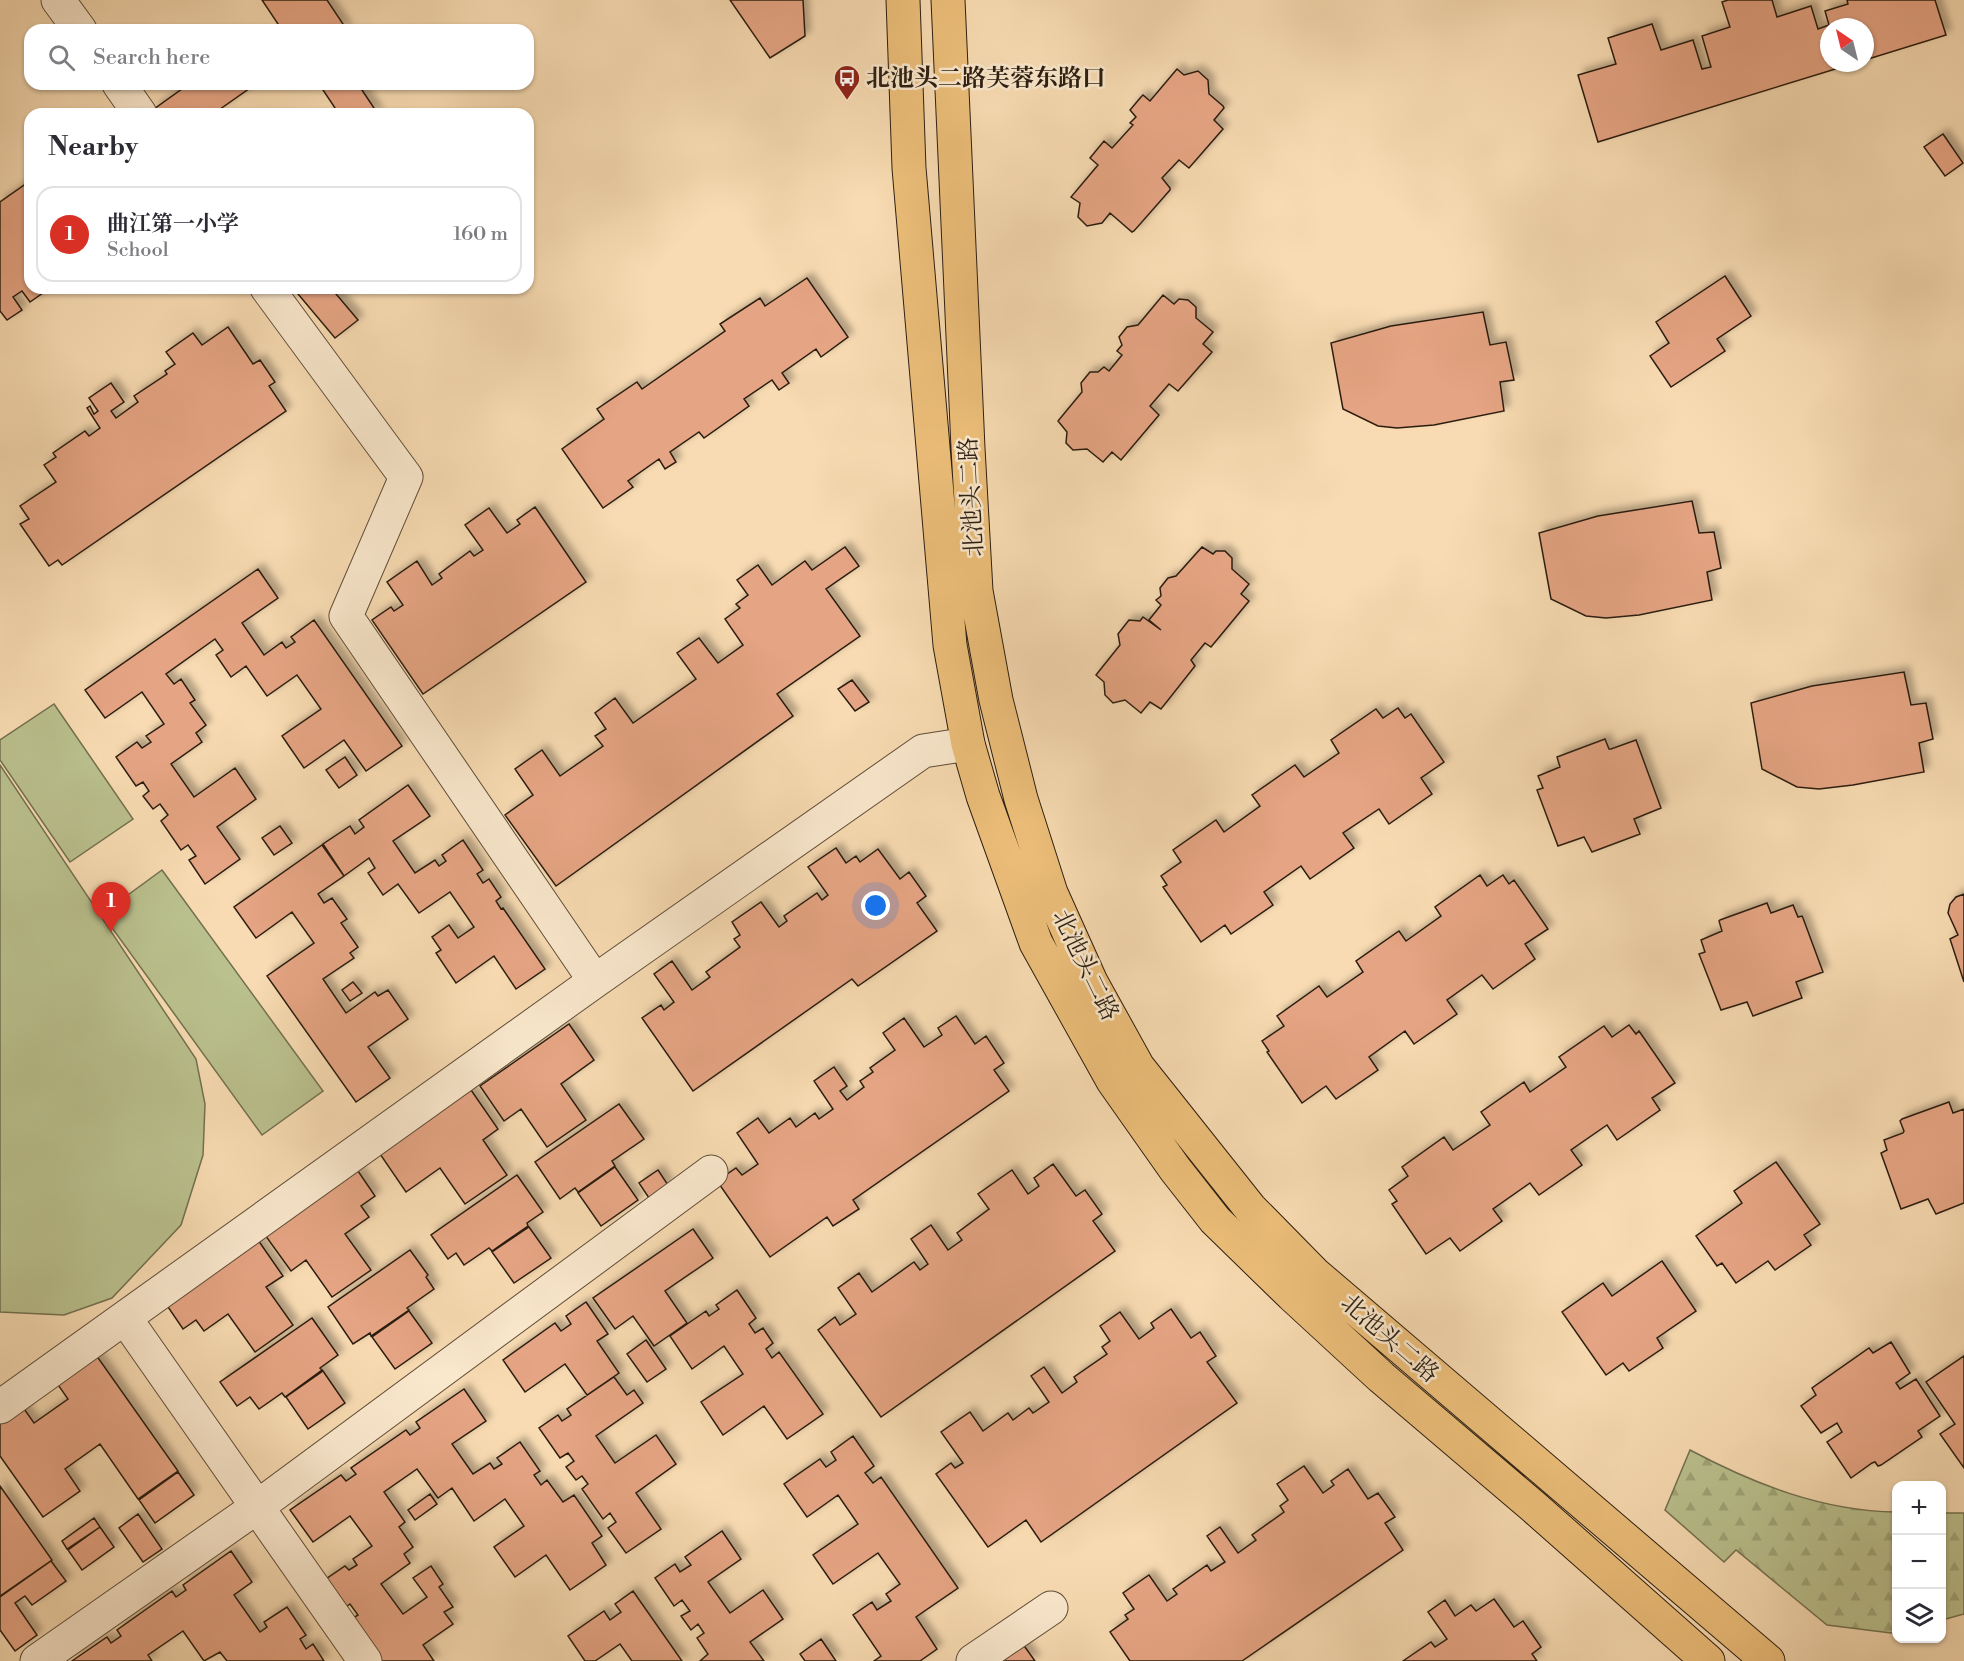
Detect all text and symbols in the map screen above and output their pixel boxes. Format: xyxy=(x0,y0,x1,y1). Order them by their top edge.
north arrow xyxy=(1820,18,1874,72)
search box xyxy=(24,24,534,90)
icon: search xyxy=(45,41,78,74)
text: Search here xyxy=(93,44,210,71)
bus stop icon: 北池头二路芙蓉东路口 xyxy=(832,63,862,101)
place label: 北池头二路芙蓉东路口 xyxy=(866,64,1106,94)
text: Nearby xyxy=(48,131,138,163)
text: 曲江第一小学 xyxy=(107,211,239,238)
text: 1 xyxy=(65,222,74,247)
text: 160 m xyxy=(453,222,508,247)
text: School xyxy=(107,238,169,263)
street label: 北池头二路 xyxy=(954,436,990,558)
pin: 1 xyxy=(92,882,130,932)
your location xyxy=(861,891,890,920)
street label: 北池头二路 xyxy=(1045,905,1125,1026)
street label: 北池头二路 xyxy=(1334,1288,1444,1389)
map controls xyxy=(1892,1481,1946,1643)
button: + xyxy=(1892,1481,1946,1535)
button: − xyxy=(1892,1535,1946,1589)
button: layers xyxy=(1892,1589,1946,1643)

